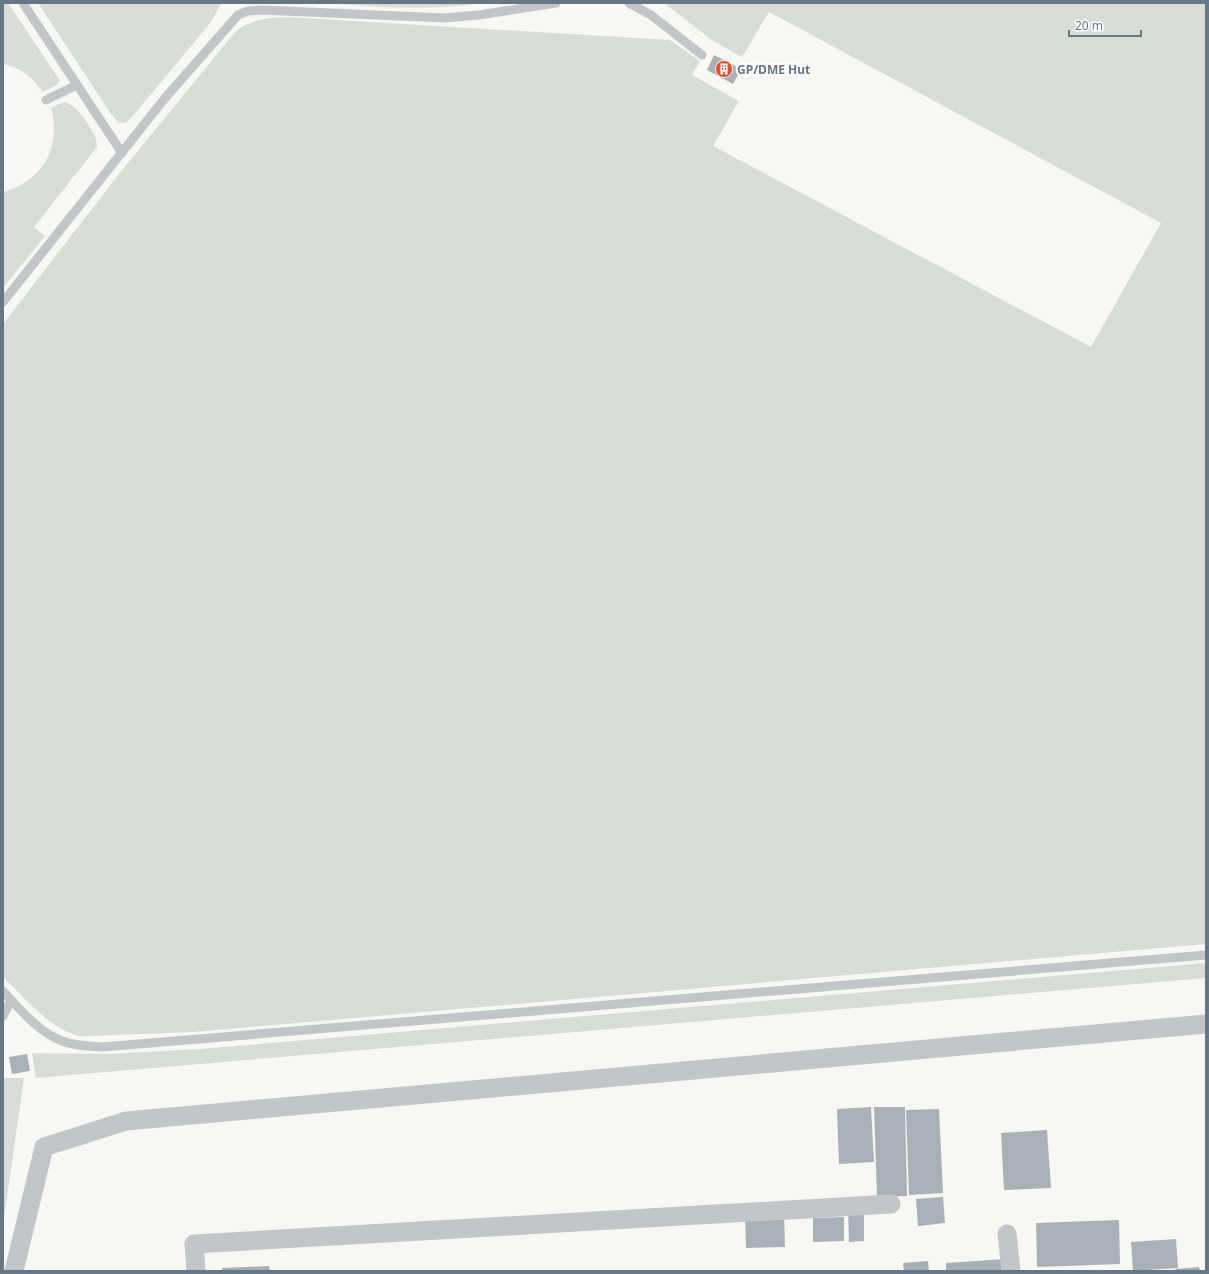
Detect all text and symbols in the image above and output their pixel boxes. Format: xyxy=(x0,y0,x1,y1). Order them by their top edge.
scale bar xyxy=(1069,12,1141,38)
text: 20 m xyxy=(1075,17,1103,34)
building icon: GP/DME Hut xyxy=(714,59,734,79)
place label: GP/DME Hut xyxy=(737,61,810,78)

